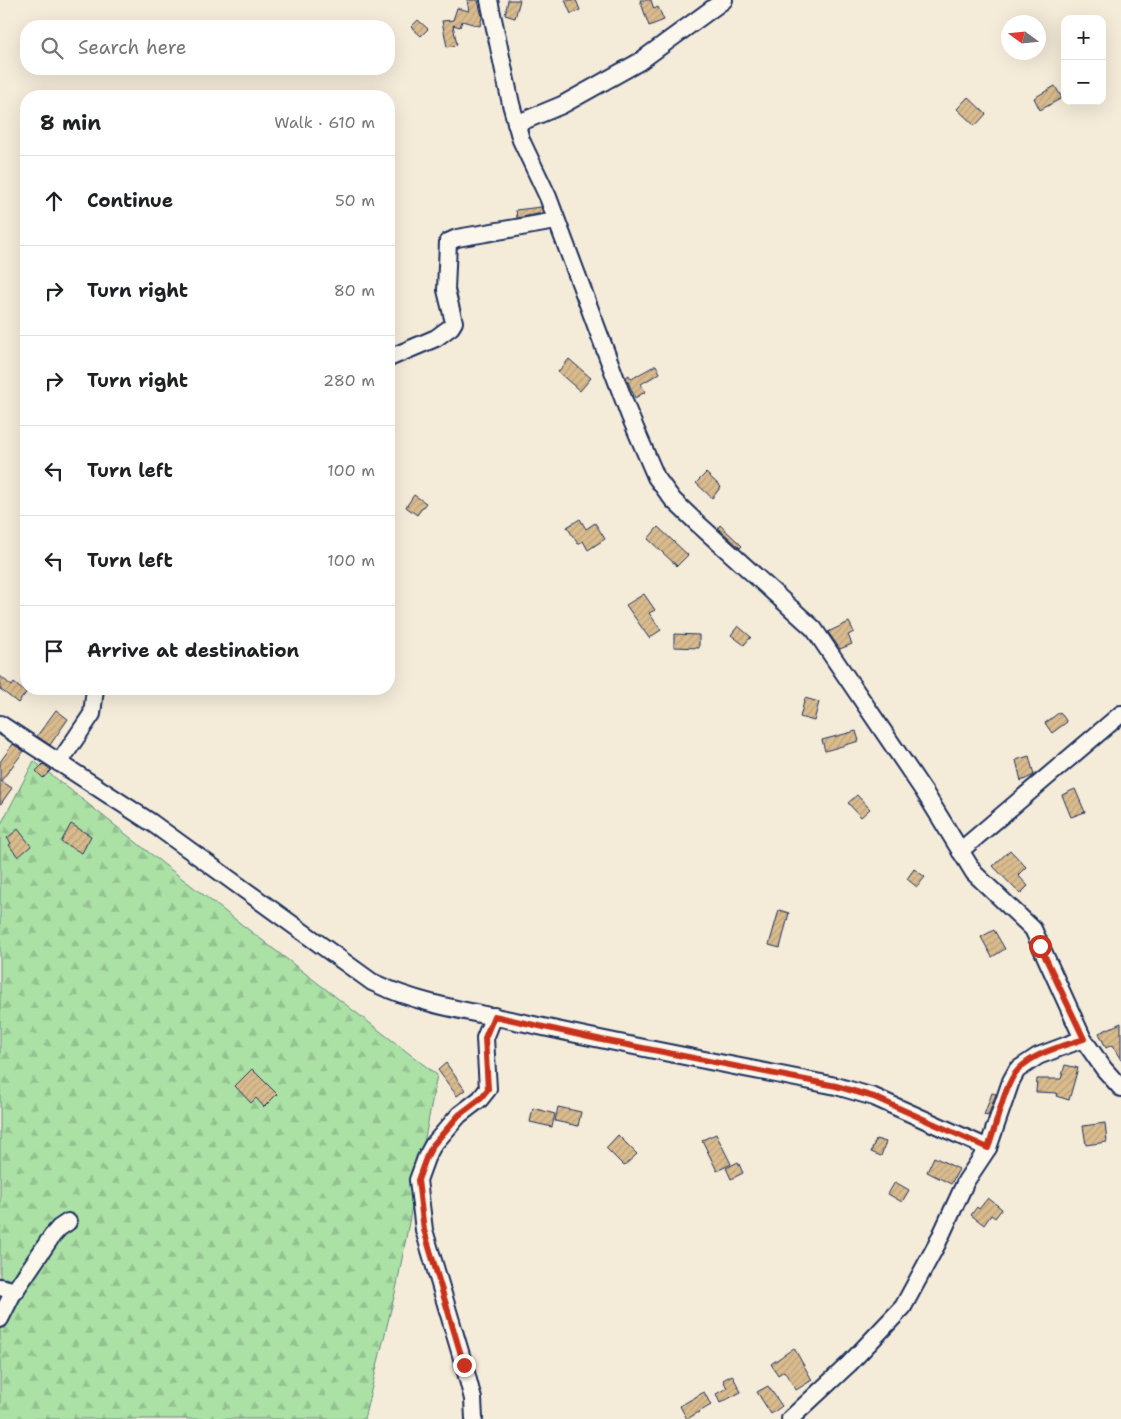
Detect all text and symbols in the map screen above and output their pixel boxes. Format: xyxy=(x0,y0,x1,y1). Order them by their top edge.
north arrow xyxy=(1001,15,1046,60)
map controls xyxy=(1061,15,1106,105)
button: + xyxy=(1061,15,1106,60)
search box xyxy=(20,20,395,75)
icon: search xyxy=(38,34,66,62)
text: Search here xyxy=(78,35,187,60)
button: − xyxy=(1061,60,1106,105)
text: 8 min xyxy=(40,109,101,137)
text: Walk · 610 m xyxy=(274,112,375,133)
icon: ahead xyxy=(40,187,68,215)
text: Continue xyxy=(87,188,173,213)
text: 50 m xyxy=(335,190,375,211)
icon: right xyxy=(40,277,68,305)
text: Turn right xyxy=(87,278,188,303)
text: 80 m xyxy=(334,280,375,301)
icon: right xyxy=(40,367,68,395)
text: Turn right xyxy=(87,368,188,393)
text: 280 m xyxy=(323,370,375,391)
icon: left xyxy=(40,457,68,485)
text: Turn left xyxy=(87,458,173,483)
text: 100 m xyxy=(327,460,375,481)
icon: left xyxy=(40,547,68,575)
text: Turn left xyxy=(87,548,173,573)
text: 100 m xyxy=(327,550,375,571)
icon: arrive xyxy=(40,637,68,665)
text: Arrive at destination xyxy=(87,638,299,663)
route start xyxy=(1029,935,1052,958)
route end xyxy=(453,1354,476,1377)

